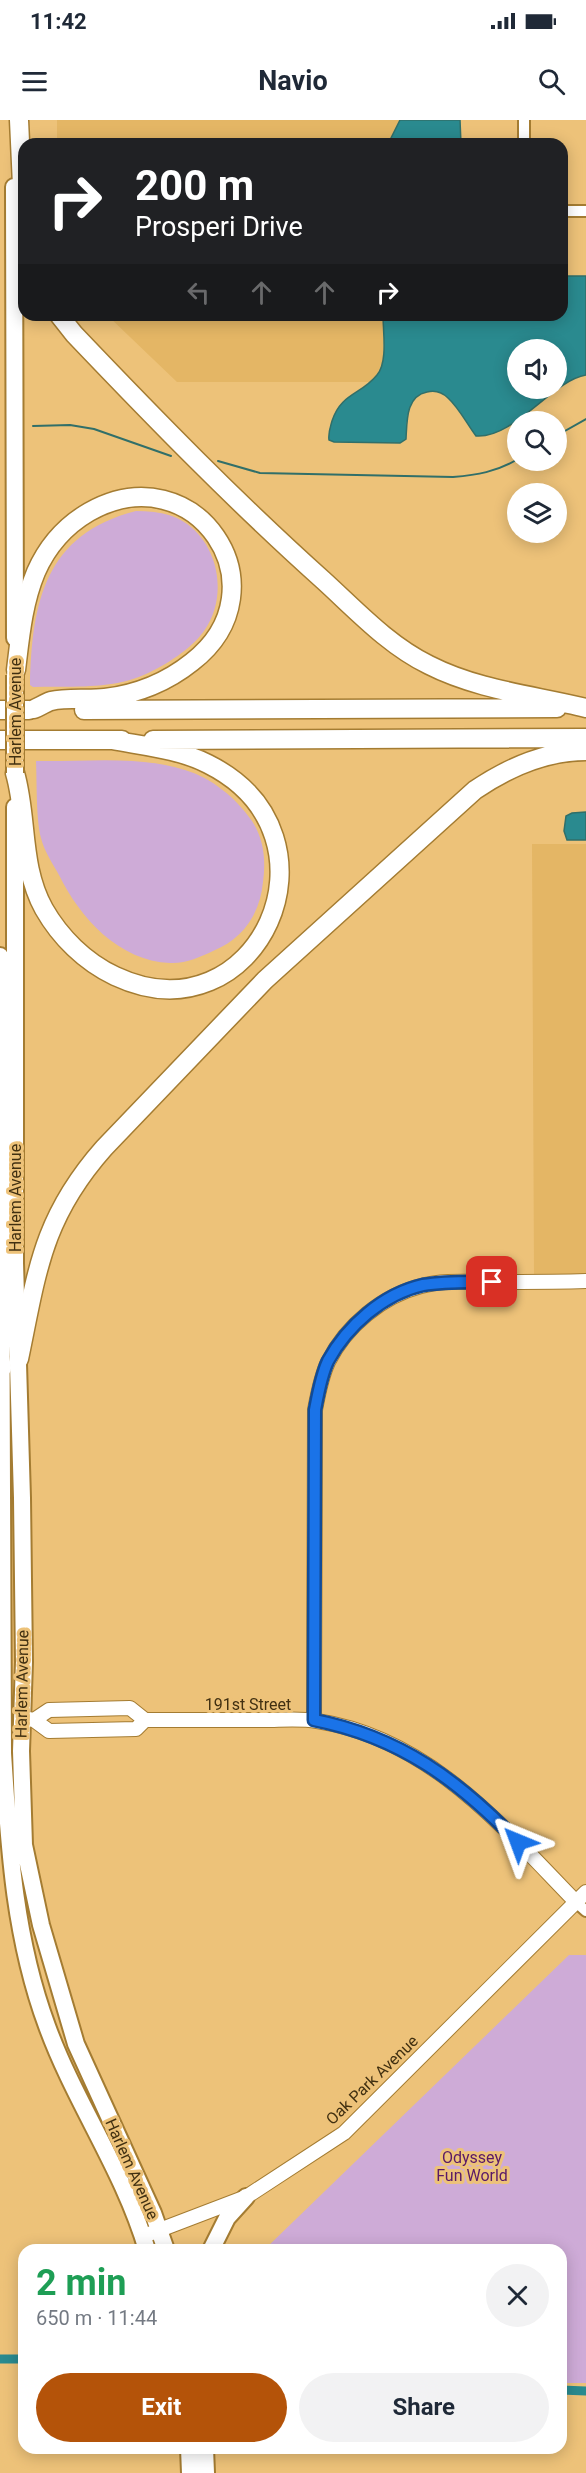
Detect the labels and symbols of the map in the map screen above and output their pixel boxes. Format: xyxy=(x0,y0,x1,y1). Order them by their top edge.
street label: Harlem Avenue xyxy=(6,658,25,766)
street label: Harlem Avenue xyxy=(6,1144,25,1252)
pin xyxy=(466,1256,517,1307)
street label: Harlem Avenue xyxy=(12,1630,32,1738)
street label: 191st Street xyxy=(205,1695,291,1714)
position arrow xyxy=(486,1810,550,1874)
street label: Oak Park Avenue xyxy=(322,2031,422,2129)
street label: Harlem Avenue xyxy=(101,2116,163,2222)
park label: Odyssey Fun World xyxy=(436,2148,508,2185)

